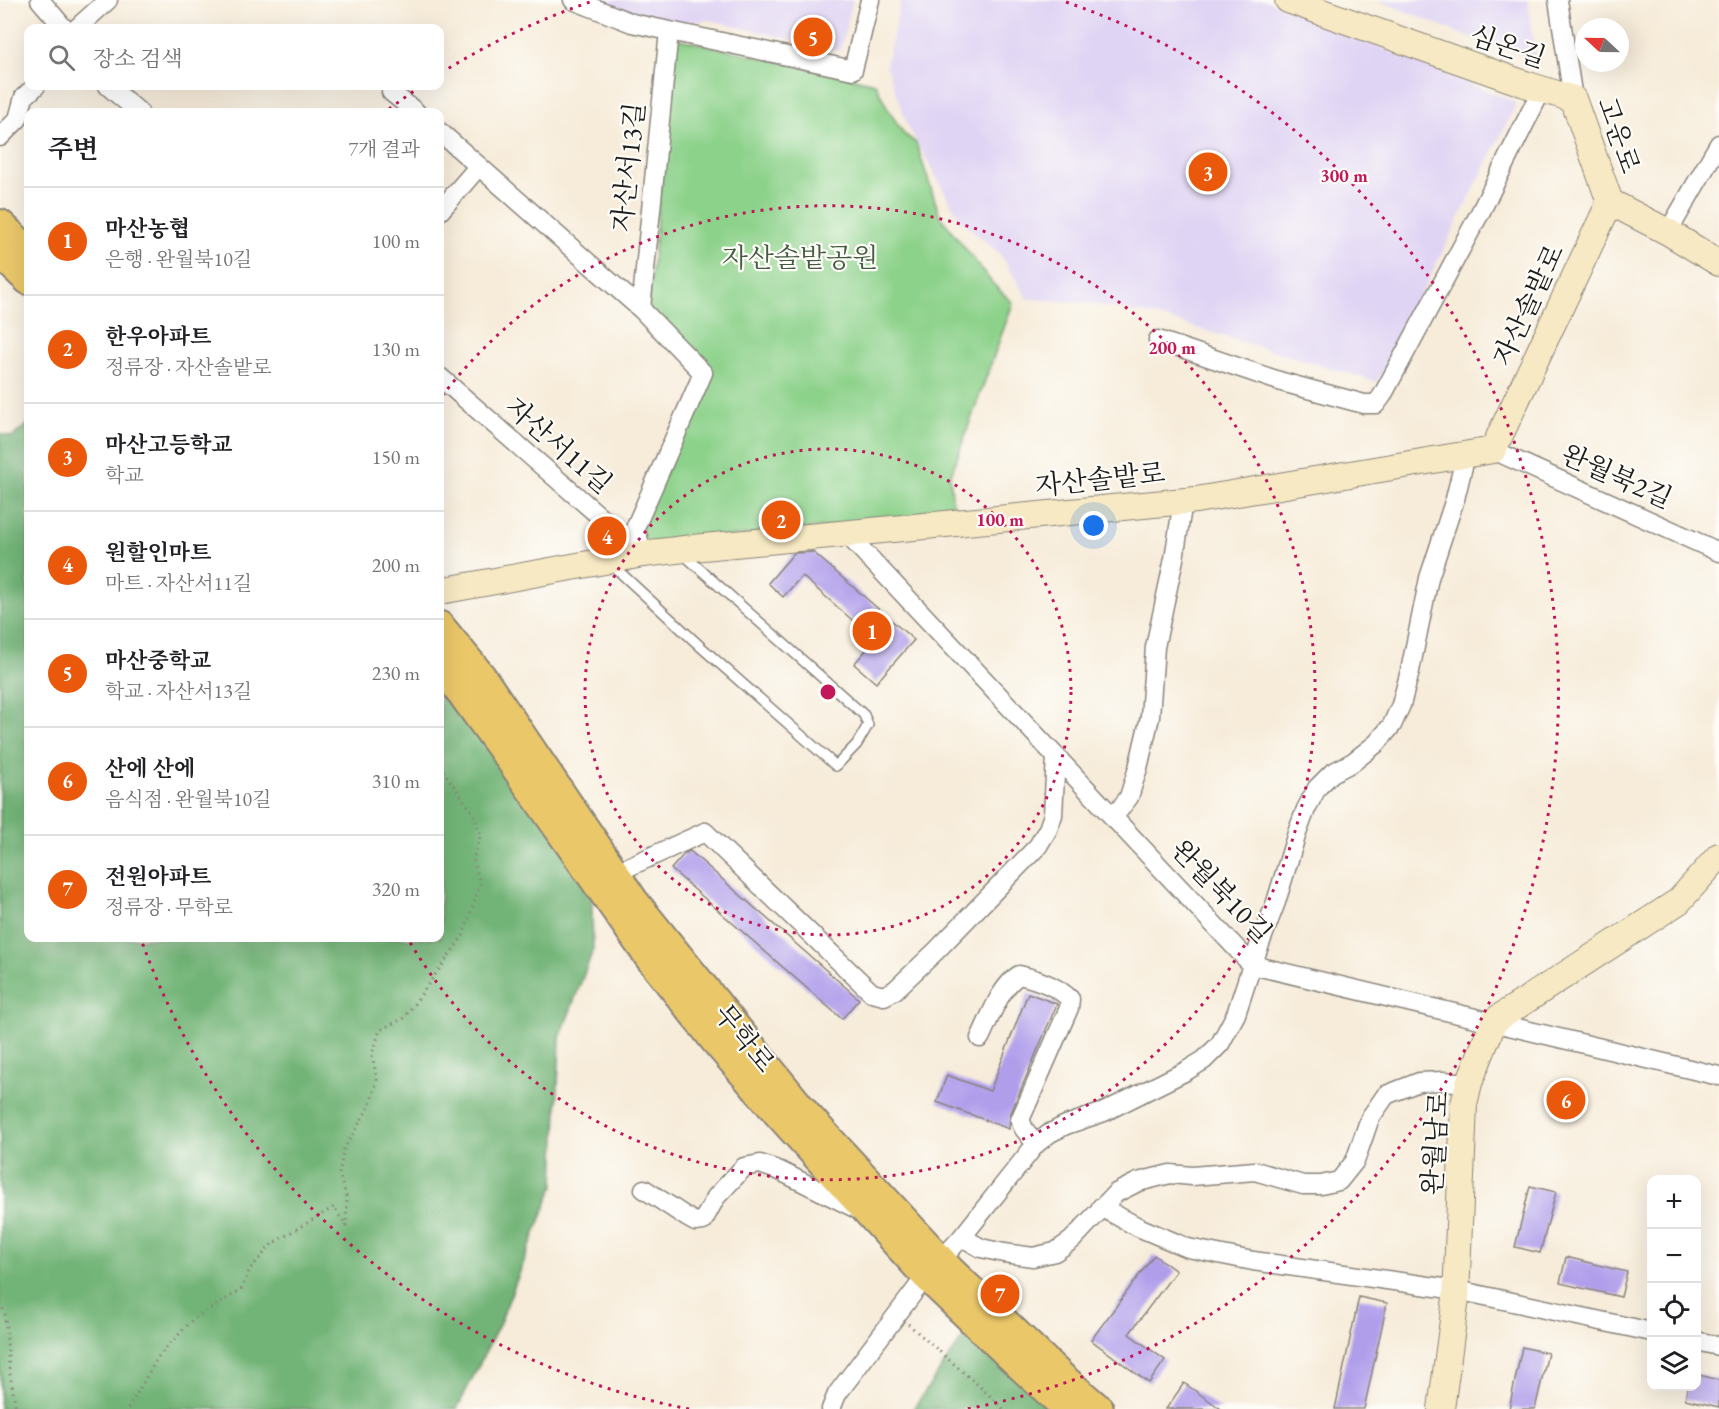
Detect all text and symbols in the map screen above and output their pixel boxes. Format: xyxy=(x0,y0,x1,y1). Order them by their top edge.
pin: 5 xyxy=(794,15,832,60)
street label: 심온길 xyxy=(1465,17,1551,75)
north arrow xyxy=(1575,18,1629,72)
search box xyxy=(24,24,444,90)
icon: search xyxy=(45,41,78,74)
text: 장소 검색 xyxy=(93,44,182,73)
street label: 고운로 xyxy=(1590,92,1648,178)
street label: 자산서13길 xyxy=(604,100,652,234)
text: 주변 xyxy=(48,132,98,166)
text: 7개 결과 xyxy=(348,136,420,162)
pin: 3 xyxy=(1188,150,1228,195)
text: 300 m xyxy=(1320,164,1368,187)
text: 마산농협 xyxy=(105,214,190,243)
text: 1 xyxy=(62,228,73,254)
text: 100 m xyxy=(372,228,420,254)
street label: 자산솔밭로 xyxy=(1485,239,1571,371)
park label: 자산솔밭공원 xyxy=(722,240,878,275)
text: 은행 · 완월북10길 xyxy=(105,246,252,272)
text: 한우아파트 xyxy=(105,322,211,351)
text: 2 xyxy=(62,336,73,362)
text: 130 m xyxy=(372,336,420,362)
text: 200 m xyxy=(1148,336,1196,359)
text: 정류장 · 자산솔밭로 xyxy=(105,354,272,380)
street label: 자산서11길 xyxy=(498,389,620,501)
text: 마산고등학교 xyxy=(105,430,233,459)
street label: 완월북2길 xyxy=(1556,436,1678,516)
text: 3 xyxy=(62,444,73,470)
text: 150 m xyxy=(372,444,420,470)
street label: 자산솔밭로 xyxy=(1033,455,1167,503)
text: 학교 xyxy=(105,462,144,488)
pin: 2 xyxy=(762,498,800,542)
text: 100 m xyxy=(976,508,1024,531)
your location xyxy=(1079,511,1108,540)
pin: 4 xyxy=(588,514,626,558)
text: 원할인마트 xyxy=(105,538,211,567)
text: 4 xyxy=(62,552,73,578)
text: 200 m xyxy=(372,552,420,578)
text: 마트 · 자산서11길 xyxy=(105,570,252,596)
pin: 1 xyxy=(852,608,892,654)
text: 마산중학교 xyxy=(105,646,211,675)
text: 5 xyxy=(62,660,73,686)
text: 230 m xyxy=(372,660,420,686)
text: 학교 · 자산서13길 xyxy=(105,678,252,704)
centre of rings xyxy=(818,682,838,702)
text: 산에 산에 xyxy=(105,754,195,783)
text: 6 xyxy=(62,768,73,794)
text: 310 m xyxy=(372,768,420,794)
text: 음식점 · 완월북10길 xyxy=(105,786,271,812)
street label: 완월북10길 xyxy=(1164,832,1280,950)
text: 전원아파트 xyxy=(105,862,211,891)
text: 7 xyxy=(62,876,73,902)
text: 320 m xyxy=(372,876,420,902)
text: 정류장 · 무학로 xyxy=(105,894,233,920)
street label: 무학로 xyxy=(707,997,783,1079)
pin: 6 xyxy=(1546,1078,1586,1122)
street label: 완월남로 xyxy=(1414,1090,1456,1196)
map controls xyxy=(1647,1175,1701,1391)
button: + xyxy=(1647,1175,1701,1229)
button: − xyxy=(1647,1229,1701,1283)
pin: 7 xyxy=(980,1272,1020,1316)
button: locate xyxy=(1647,1283,1701,1337)
button: layers xyxy=(1647,1337,1701,1391)

